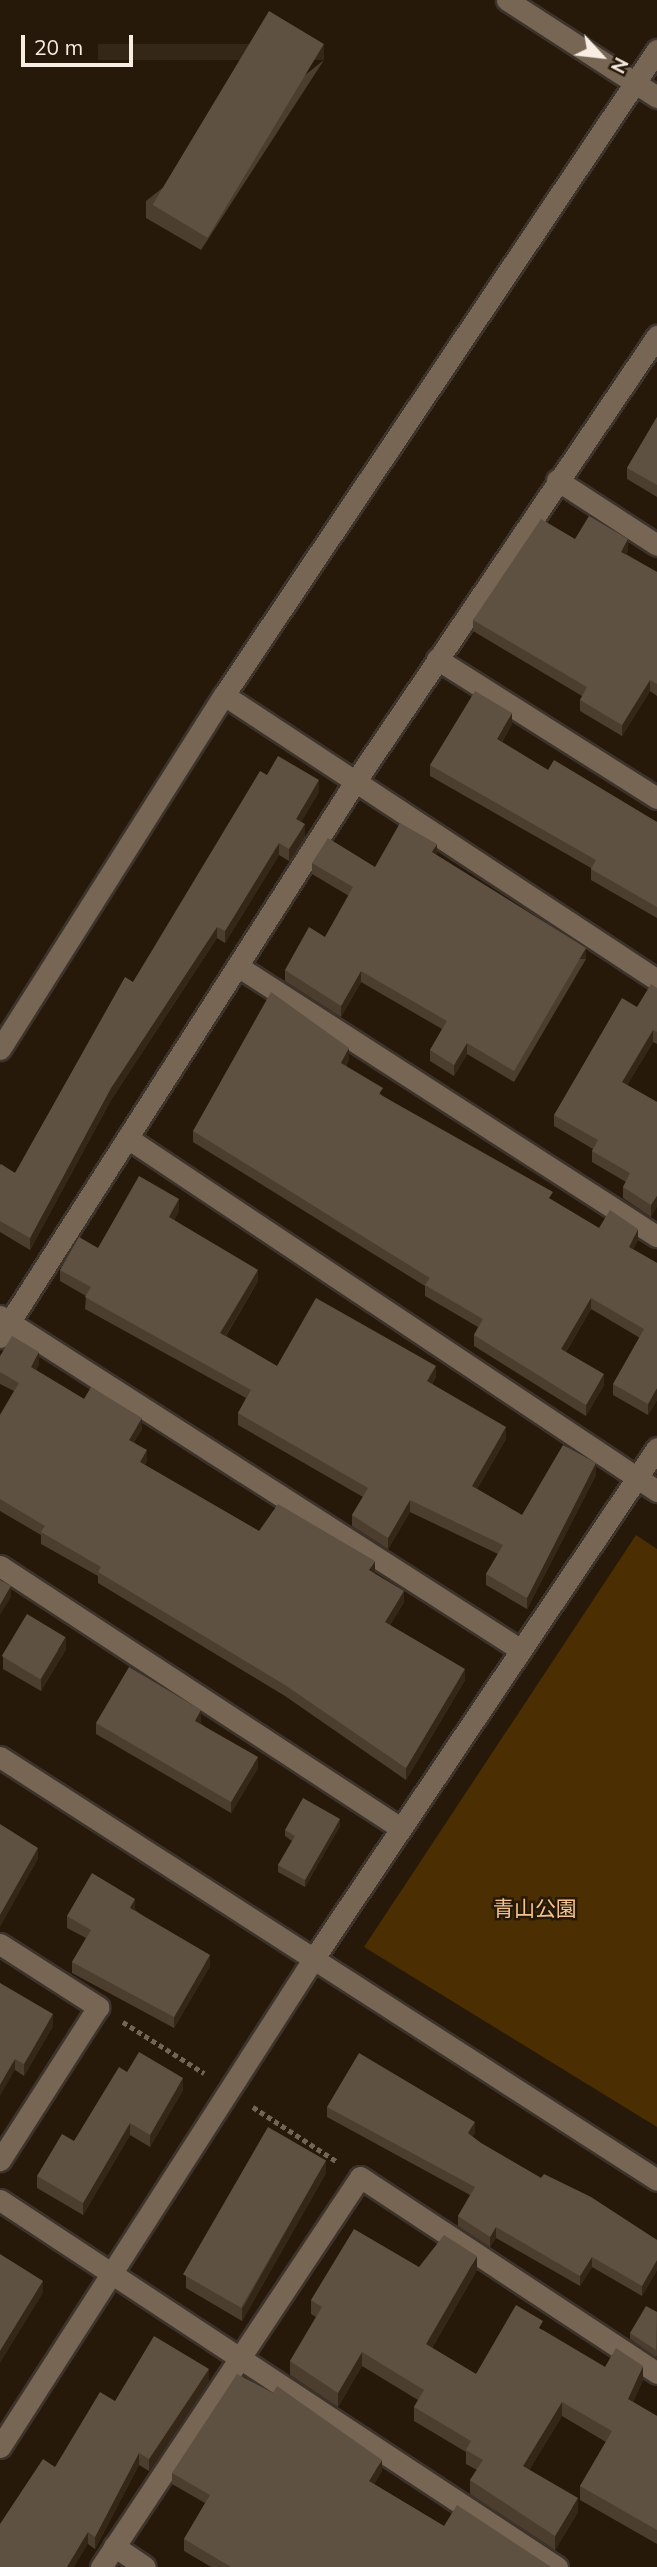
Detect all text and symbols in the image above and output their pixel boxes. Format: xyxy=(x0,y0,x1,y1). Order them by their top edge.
scale bar xyxy=(24,21,136,65)
north arrow xyxy=(566,21,636,91)
text: 20 m xyxy=(34,34,83,60)
text: N xyxy=(606,54,634,77)
park label: 青山公園 xyxy=(493,1895,577,1921)

